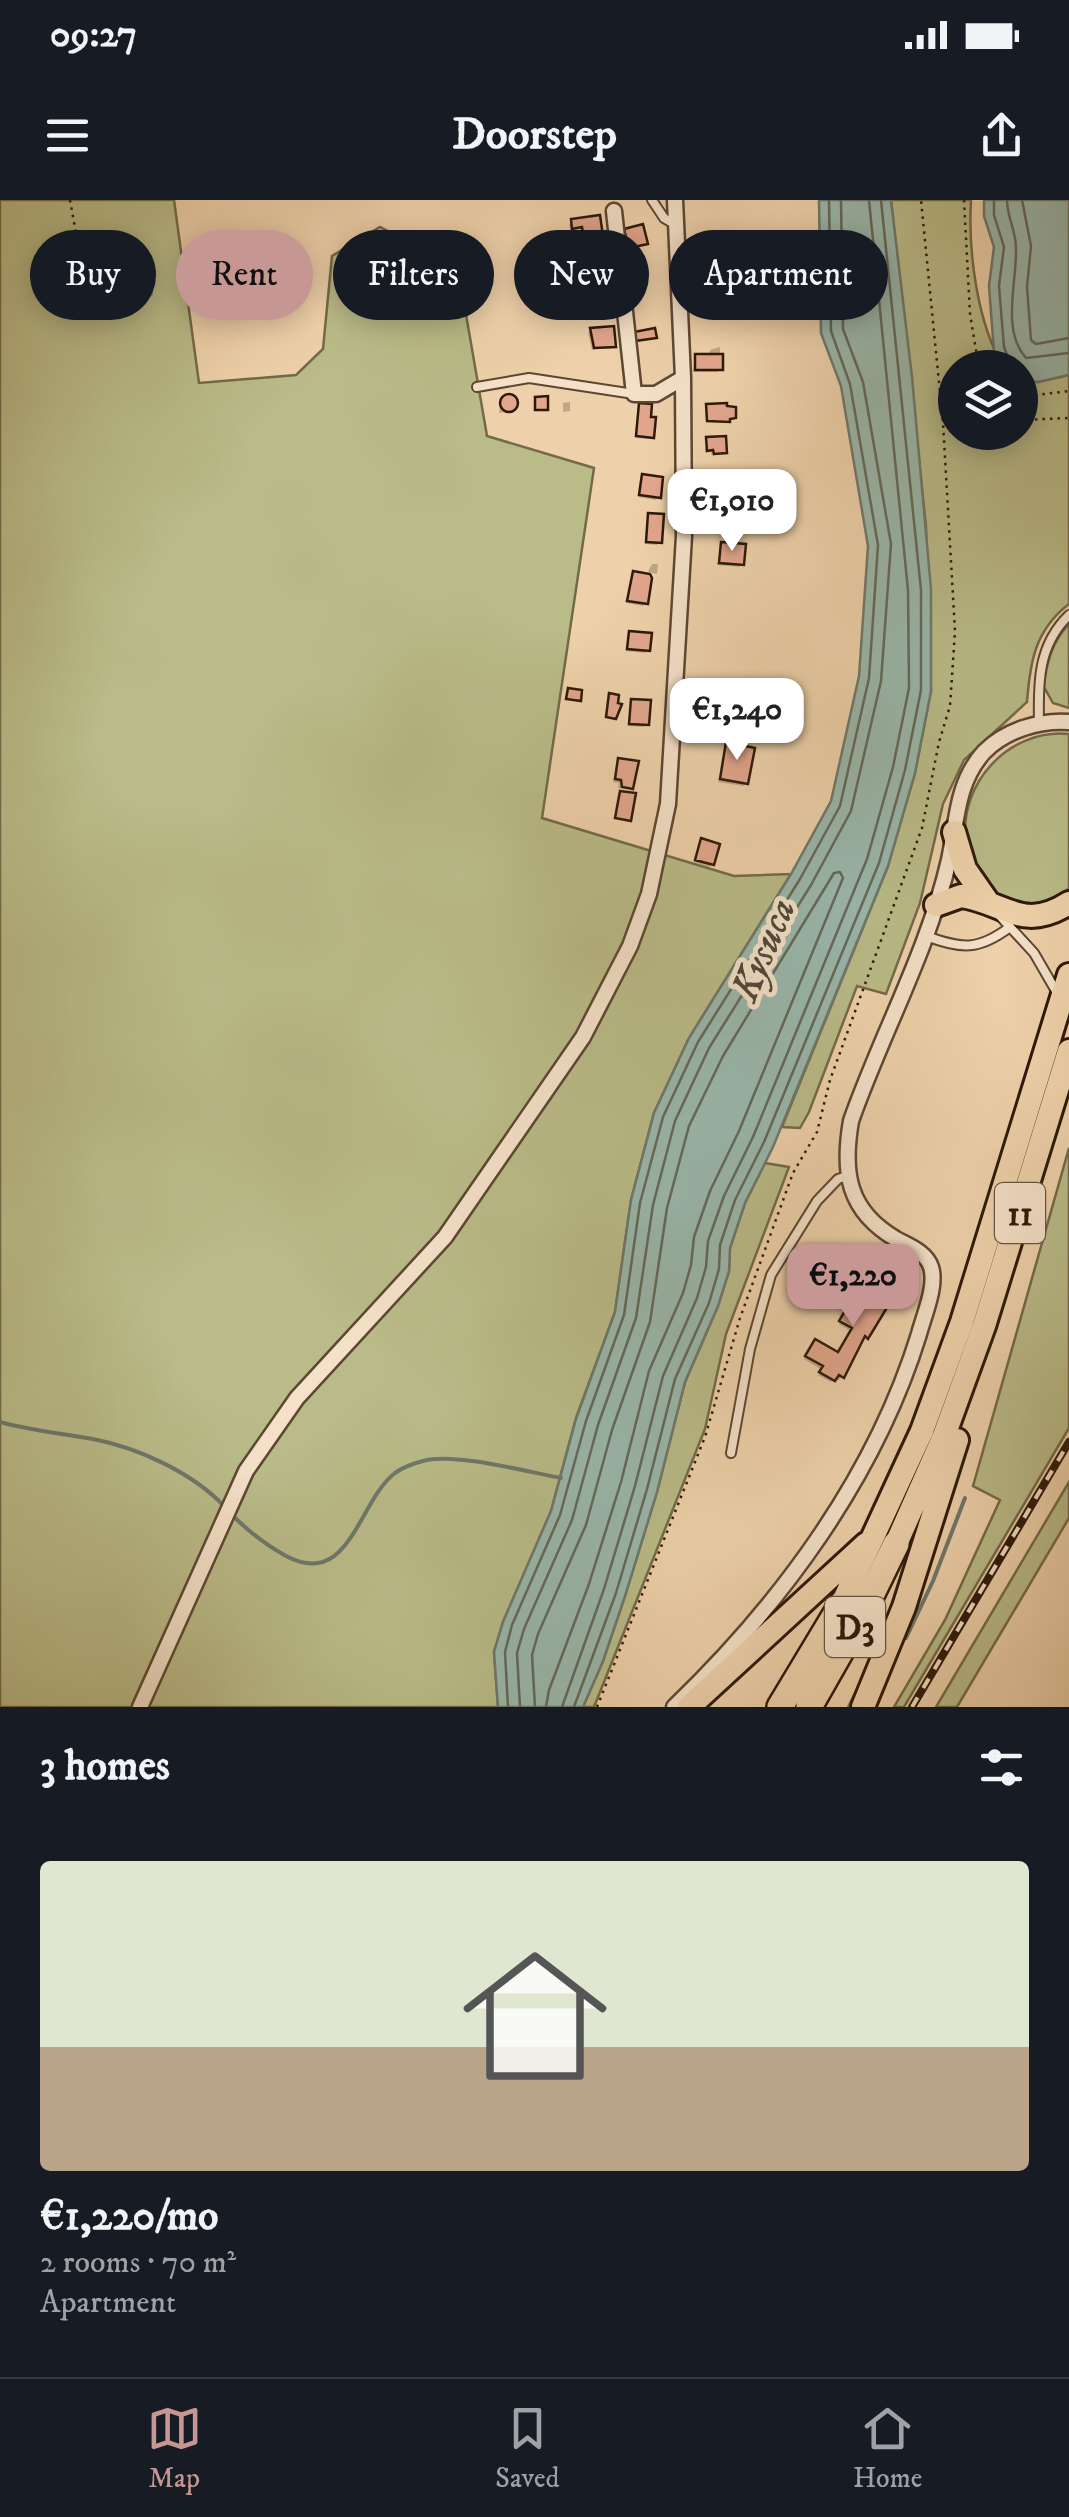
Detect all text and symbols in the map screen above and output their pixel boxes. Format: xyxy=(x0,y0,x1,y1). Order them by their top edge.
text: 09:27 xyxy=(50,11,137,59)
text: Doorstep xyxy=(452,107,617,163)
icon: menu xyxy=(40,108,95,163)
icon: share xyxy=(974,108,1029,163)
chip: Buy xyxy=(30,230,156,320)
chip: Rent xyxy=(176,230,313,320)
chip: Filters xyxy=(333,230,494,320)
chip: New xyxy=(514,230,649,320)
chip: Apartment xyxy=(669,230,888,320)
map controls xyxy=(938,350,1038,450)
button: layers xyxy=(938,350,1038,450)
pin: €1,010 xyxy=(651,469,813,554)
text: €1,010 xyxy=(689,481,775,521)
pin: €1,240 xyxy=(656,678,818,763)
text: €1,240 xyxy=(692,690,782,730)
water label: Kysuca xyxy=(720,891,809,1011)
road number: 11 xyxy=(995,1183,1045,1243)
pin: €1,220 xyxy=(772,1244,934,1329)
text: €1,220 xyxy=(809,1256,897,1296)
road number: D3 xyxy=(825,1597,885,1657)
icon: filters xyxy=(974,1740,1029,1795)
text: 3 homes xyxy=(40,1741,170,1793)
icon: home xyxy=(445,1926,625,2106)
text: €1,220/mo xyxy=(40,2191,218,2243)
text: 2 rooms · 70 m² xyxy=(40,2243,236,2283)
text: Apartment xyxy=(40,2283,176,2323)
tab: Map xyxy=(147,2401,202,2496)
tab: Saved xyxy=(495,2401,560,2496)
tab: Home xyxy=(853,2401,922,2496)

